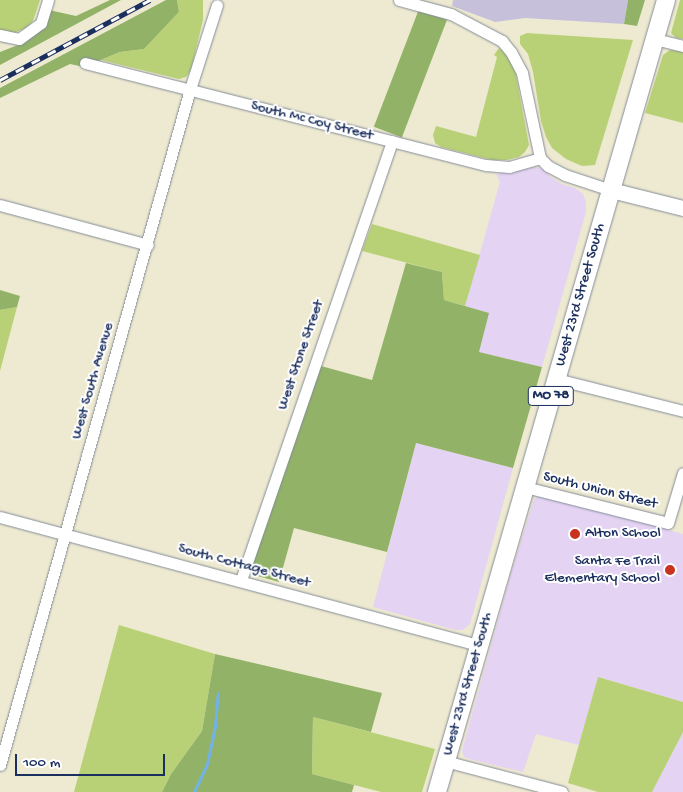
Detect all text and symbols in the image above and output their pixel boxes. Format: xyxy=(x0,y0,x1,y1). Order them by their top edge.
street label: South Mc Coy Street xyxy=(249,97,375,145)
street label: West 23rd Street South xyxy=(552,221,610,369)
street label: West Stone Street xyxy=(274,298,328,412)
street label: West South Avenue xyxy=(68,321,118,441)
road number: MO 78 xyxy=(527,384,575,408)
street label: South Union Street xyxy=(541,468,659,514)
place label: Alton School xyxy=(585,525,661,543)
marker: Alton School xyxy=(569,528,581,540)
street label: South Cottage Street xyxy=(176,540,312,592)
place label: Santa Fe Trail Elementary School xyxy=(544,552,660,587)
marker: Santa Fe Trail Elementary School xyxy=(664,564,676,576)
street label: West 23rd Street South xyxy=(439,610,497,758)
scale bar xyxy=(18,744,168,776)
text: 100 m xyxy=(23,754,60,772)

